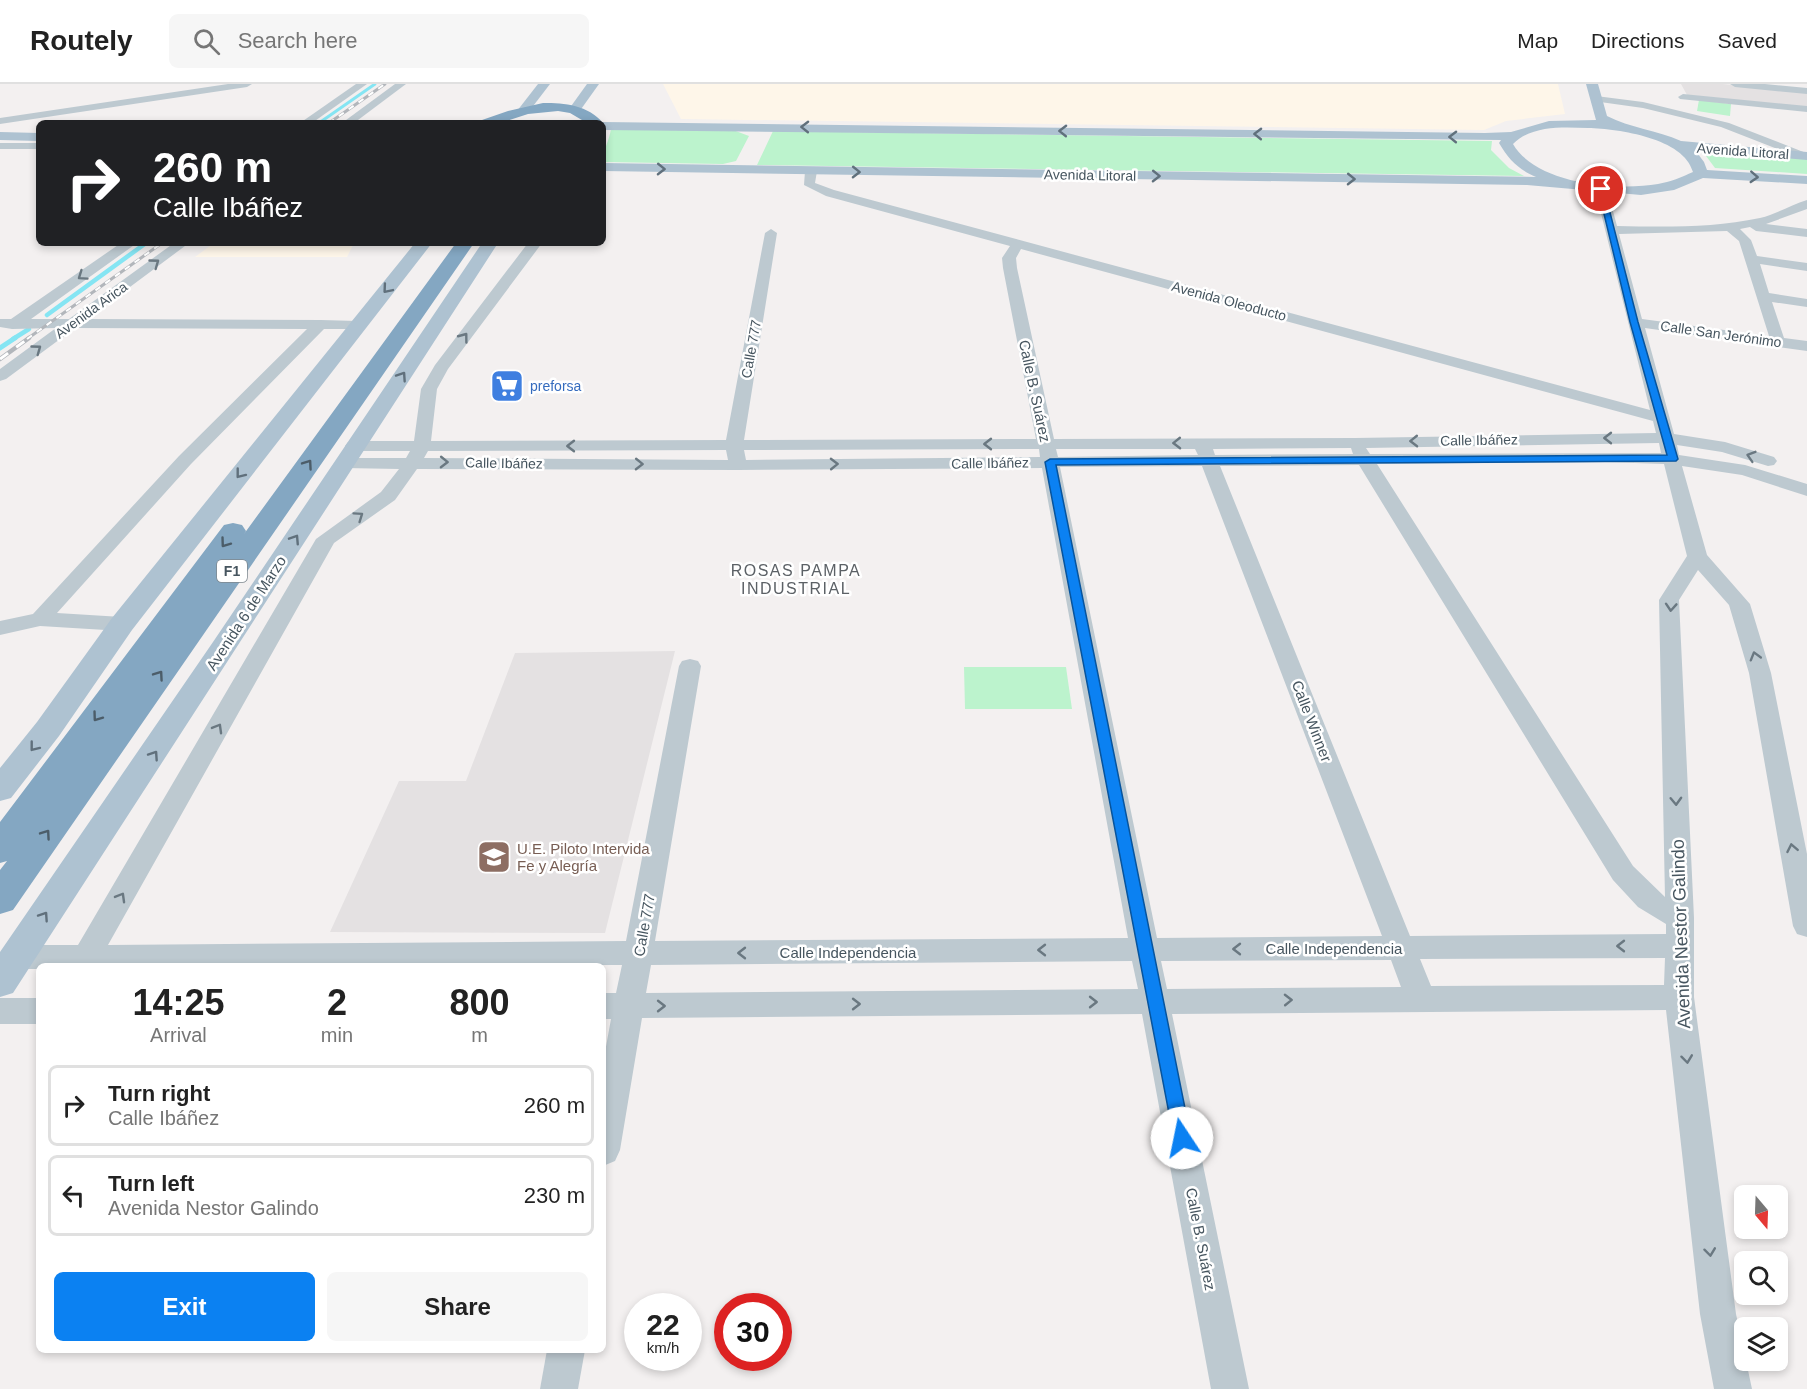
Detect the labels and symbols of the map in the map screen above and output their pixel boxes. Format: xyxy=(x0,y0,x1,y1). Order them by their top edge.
one-way arrow xyxy=(800,121,809,134)
one-way arrow xyxy=(1058,125,1067,137)
one-way arrow xyxy=(1253,128,1262,140)
one-way arrow xyxy=(1448,131,1457,143)
street label: Avenida Litoral xyxy=(1696,140,1790,162)
one-way arrow xyxy=(657,162,666,175)
pin xyxy=(1575,163,1626,214)
one-way arrow xyxy=(852,166,861,178)
street label: Avenida Litoral xyxy=(1044,166,1136,184)
one-way arrow xyxy=(1152,170,1161,182)
one-way arrow xyxy=(1750,170,1759,183)
one-way arrow xyxy=(1347,173,1356,185)
one-way arrow xyxy=(149,259,160,270)
one-way arrow xyxy=(78,269,89,280)
street label: Avenida Arica xyxy=(52,278,130,342)
street label: Avenida Oleoducto xyxy=(1170,278,1288,324)
one-way arrow xyxy=(383,282,394,293)
street label: Calle 777 xyxy=(738,318,764,380)
street label: Calle San Jerónimo xyxy=(1659,318,1783,350)
one-way arrow xyxy=(457,333,468,344)
street label: Calle B. Suárez xyxy=(1016,338,1054,444)
one-way arrow xyxy=(30,345,41,356)
supermarket icon: preforsa xyxy=(489,368,525,404)
one-way arrow xyxy=(395,372,406,383)
place label: preforsa xyxy=(530,378,582,394)
street label: Calle Ibáñez xyxy=(1440,431,1518,449)
one-way arrow xyxy=(1604,432,1613,444)
one-way arrow xyxy=(1409,435,1418,448)
one-way arrow xyxy=(1172,437,1181,449)
one-way arrow xyxy=(983,438,992,451)
one-way arrow xyxy=(566,439,575,452)
one-way arrow xyxy=(1746,451,1757,463)
street label: Calle Ibáñez xyxy=(465,454,543,472)
street label: Calle Ibáñez xyxy=(951,454,1029,472)
one-way arrow xyxy=(440,456,449,468)
one-way arrow xyxy=(635,458,644,470)
one-way arrow xyxy=(830,458,839,471)
one-way arrow xyxy=(301,460,312,471)
one-way arrow xyxy=(236,468,247,479)
one-way arrow xyxy=(352,512,363,523)
one-way arrow xyxy=(287,535,299,545)
one-way arrow xyxy=(221,536,232,547)
street label: Avenida 6 de Marzo xyxy=(203,553,289,673)
road number: F1 xyxy=(217,560,247,582)
district label: ROSAS PAMPA INDUSTRIAL xyxy=(731,562,861,597)
one-way arrow xyxy=(1665,602,1678,612)
one-way arrow xyxy=(1750,651,1762,662)
one-way arrow xyxy=(152,670,163,681)
street label: Calle Winner xyxy=(1289,678,1335,764)
one-way arrow xyxy=(93,711,104,722)
one-way arrow xyxy=(210,724,222,734)
one-way arrow xyxy=(30,740,41,751)
one-way arrow xyxy=(147,750,158,761)
one-way arrow xyxy=(1670,797,1682,806)
one-way arrow xyxy=(39,830,50,841)
school or university icon: U.E. Piloto Intervida Fe y Alegría xyxy=(476,839,512,875)
street label: Avenida Nestor Galindo xyxy=(1668,839,1694,1029)
place label: U.E. Piloto Intervida Fe y Alegría xyxy=(517,840,650,874)
one-way arrow xyxy=(1786,843,1799,853)
street label: Calle 777 xyxy=(630,892,658,958)
one-way arrow xyxy=(113,893,125,903)
one-way arrow xyxy=(37,912,48,923)
street label: Calle Independencia xyxy=(1266,940,1403,957)
one-way arrow xyxy=(1617,940,1626,952)
one-way arrow xyxy=(1233,943,1242,955)
street label: Calle Independencia xyxy=(780,944,917,961)
one-way arrow xyxy=(1038,944,1047,956)
one-way arrow xyxy=(738,946,747,959)
one-way arrow xyxy=(1284,994,1293,1007)
one-way arrow xyxy=(1089,996,1098,1008)
one-way arrow xyxy=(852,998,861,1010)
one-way arrow xyxy=(657,1000,666,1012)
one-way arrow xyxy=(1680,1054,1692,1063)
position arrow xyxy=(1150,1106,1214,1170)
north arrow xyxy=(1734,1185,1788,1239)
street label: Calle B. Suárez xyxy=(1183,1186,1219,1292)
one-way arrow xyxy=(1703,1248,1716,1257)
speed limit sign: 30 xyxy=(714,1293,792,1371)

